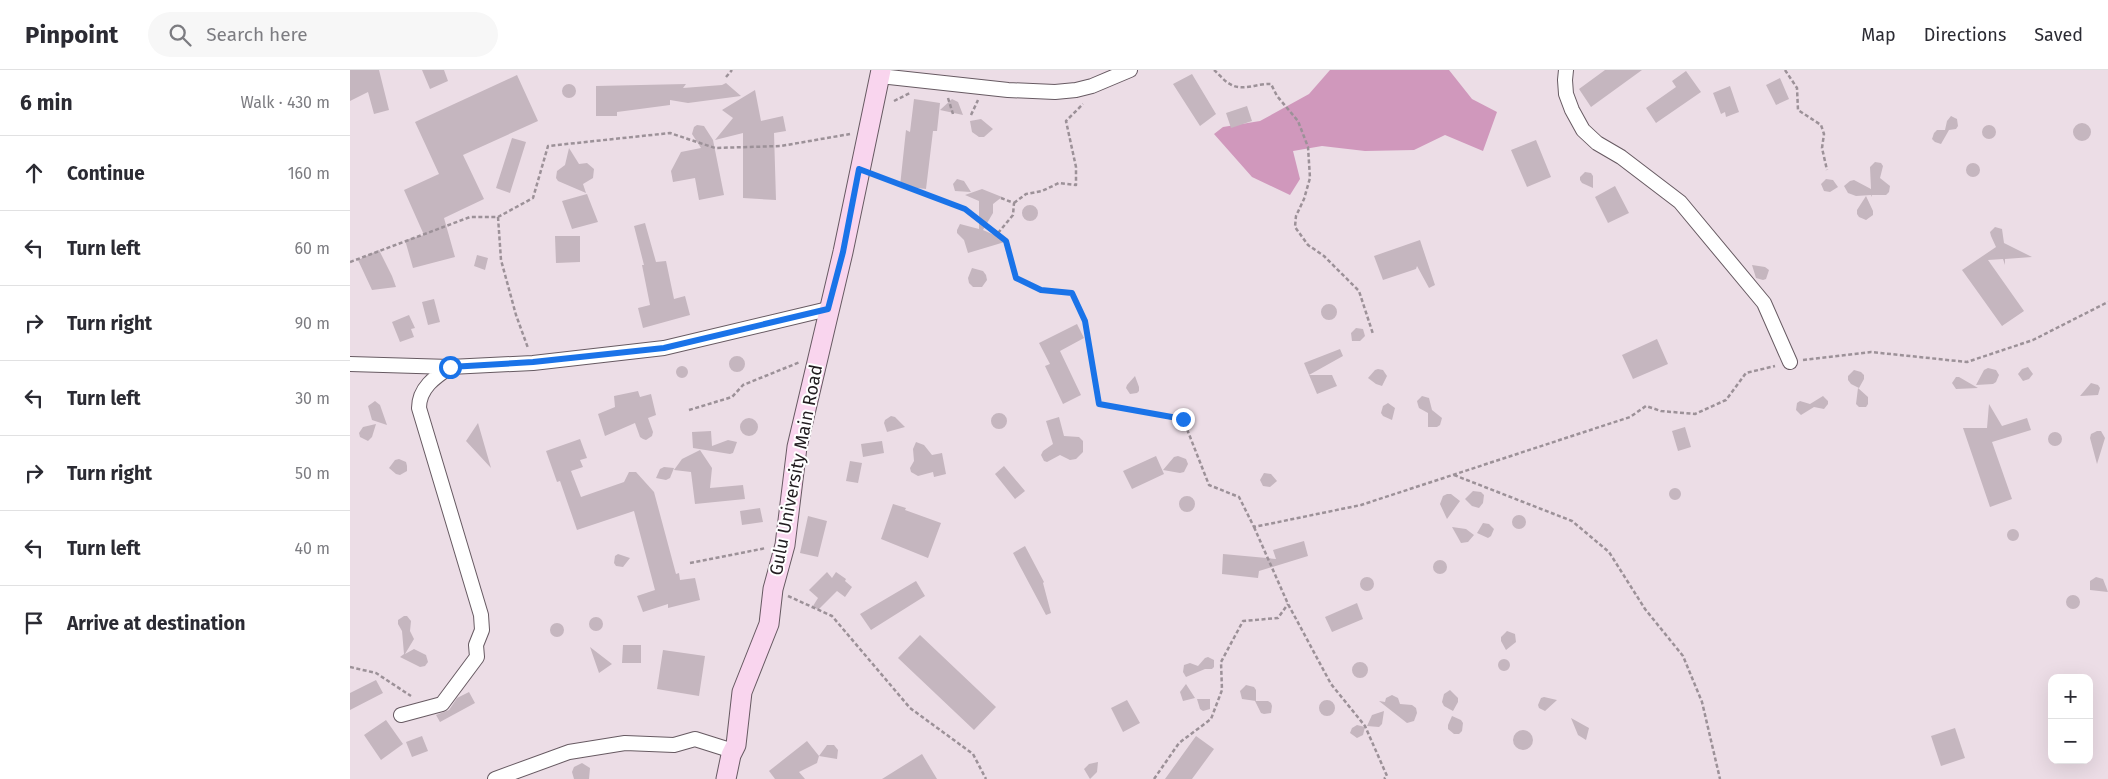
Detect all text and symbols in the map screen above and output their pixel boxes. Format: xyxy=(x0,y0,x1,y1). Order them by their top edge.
search box xyxy=(148,12,498,57)
text: Pinpoint xyxy=(25,21,118,49)
icon: search xyxy=(166,21,194,49)
text: Search here xyxy=(206,23,308,46)
text: Map xyxy=(1861,24,1896,46)
text: Directions xyxy=(1924,24,2006,46)
text: Saved xyxy=(2034,24,2083,46)
text: 6 min xyxy=(20,90,73,116)
text: Walk · 430 m xyxy=(240,93,330,112)
icon: ahead xyxy=(20,159,48,187)
text: Continue xyxy=(67,162,145,185)
text: 160 m xyxy=(288,164,330,183)
icon: left xyxy=(20,234,48,262)
text: Turn left xyxy=(67,237,141,260)
text: 60 m xyxy=(295,239,330,258)
icon: right xyxy=(20,309,48,337)
text: Turn right xyxy=(67,312,152,335)
text: 90 m xyxy=(295,314,330,333)
route start xyxy=(439,356,462,379)
street label: Gulu University Main Road xyxy=(765,363,827,577)
icon: left xyxy=(20,384,48,412)
text: Turn left xyxy=(67,387,141,410)
text: 30 m xyxy=(295,389,330,408)
route end xyxy=(1172,408,1195,431)
icon: right xyxy=(20,459,48,487)
text: Turn right xyxy=(67,462,152,485)
text: 50 m xyxy=(295,464,330,483)
icon: left xyxy=(20,534,48,562)
text: Turn left xyxy=(67,537,141,560)
text: 40 m xyxy=(295,539,330,558)
icon: arrive xyxy=(20,609,48,637)
text: Arrive at destination xyxy=(67,612,246,635)
map controls xyxy=(2048,674,2093,764)
button: + xyxy=(2048,674,2093,719)
button: − xyxy=(2048,719,2093,764)

